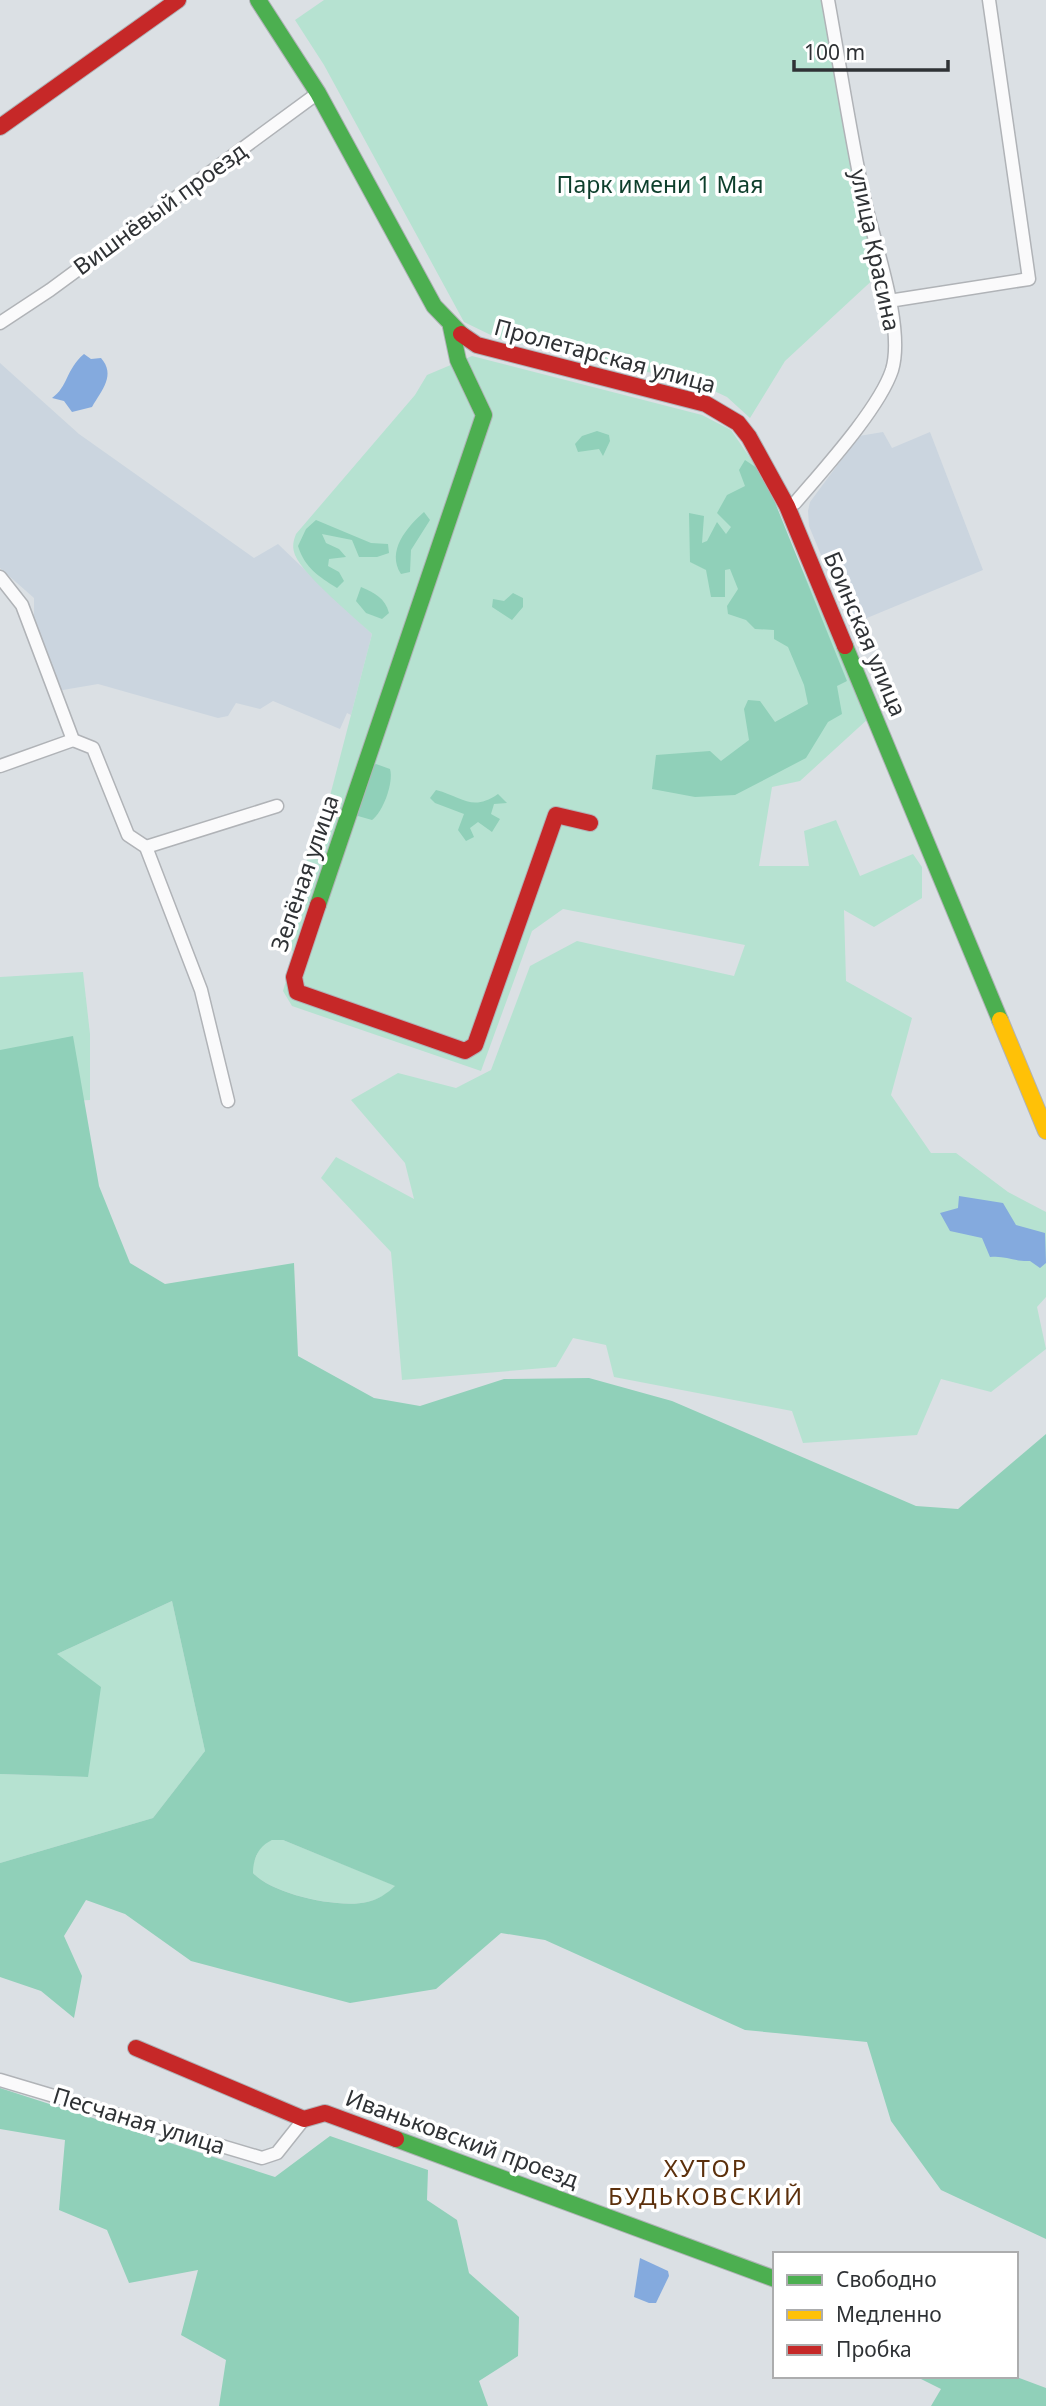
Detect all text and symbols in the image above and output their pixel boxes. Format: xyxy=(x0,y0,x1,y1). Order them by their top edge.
scale bar xyxy=(794,28,948,72)
text: 100 m xyxy=(804,38,865,66)
street label: Вишнёвый проезд xyxy=(66,134,252,282)
street label: улица Красина xyxy=(843,166,909,334)
park label: Парк имени 1 Мая xyxy=(557,168,763,200)
street label: Пролетарская улица xyxy=(491,310,720,400)
street label: Боинская улица xyxy=(817,546,915,721)
street label: Зелёная улица xyxy=(262,790,346,955)
street label: Песчаная улица xyxy=(49,2079,229,2161)
street label: Иваньковский проезд xyxy=(341,2081,583,2195)
district label: ХУТОР БУДЬКОВСКИЙ xyxy=(608,2151,804,2212)
legend xyxy=(773,2252,1018,2378)
text: Свободно xyxy=(836,2265,937,2293)
text: Медленно xyxy=(836,2300,942,2328)
text: Пробка xyxy=(836,2335,912,2363)

